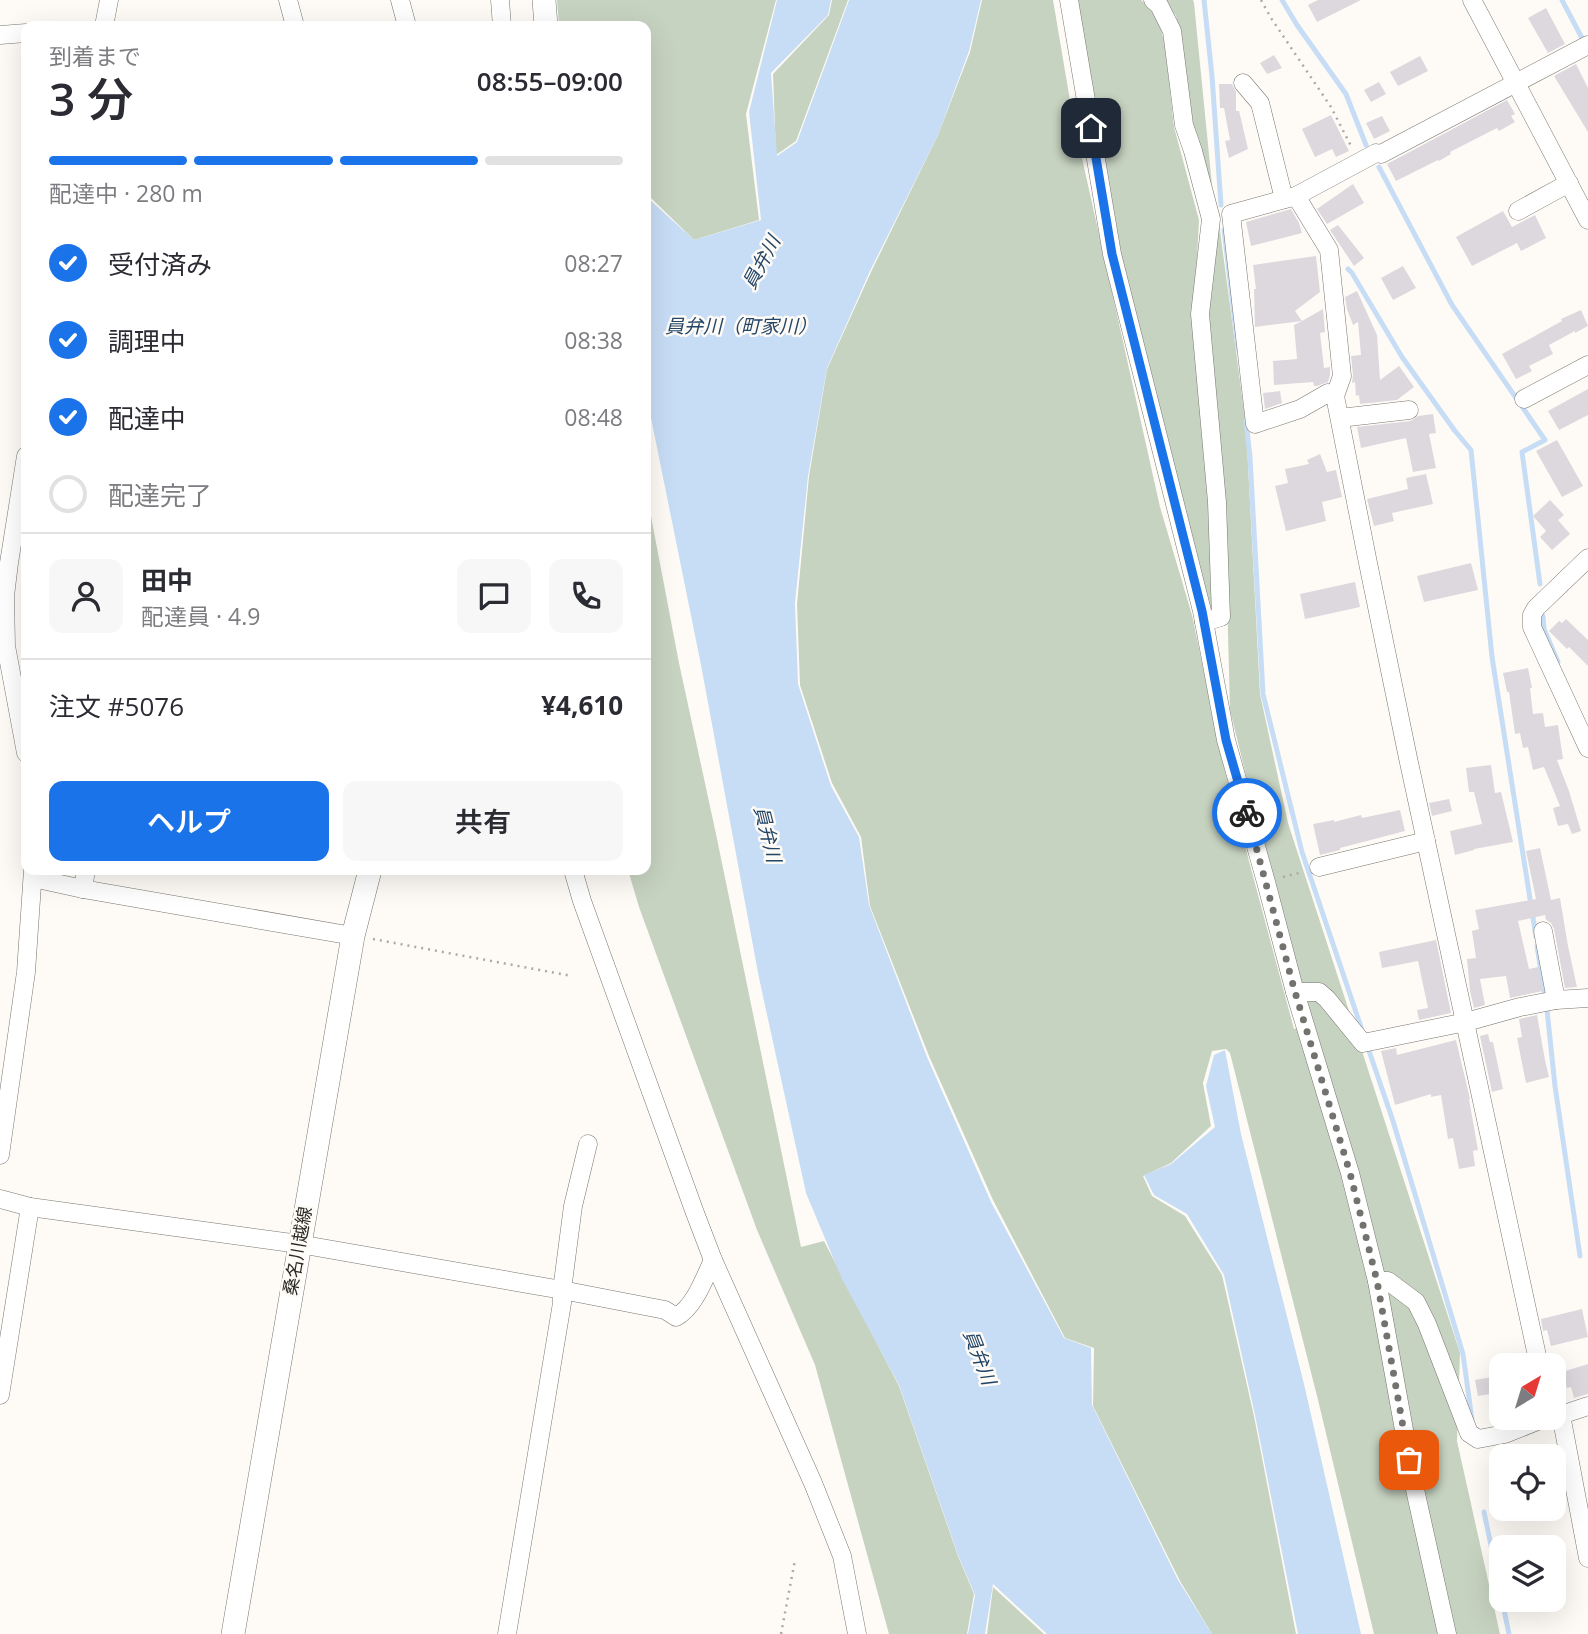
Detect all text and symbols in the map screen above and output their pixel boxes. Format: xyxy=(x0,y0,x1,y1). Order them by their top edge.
text: 到着まで xyxy=(49,40,141,72)
text: 08:55–09:00 xyxy=(477,63,623,99)
text: 3 分 xyxy=(49,67,133,129)
pin xyxy=(1061,98,1121,158)
icon: home xyxy=(1072,109,1110,147)
text: 配達中 · 280 m xyxy=(49,177,203,209)
water label: 員弁川 xyxy=(736,229,787,293)
icon: check xyxy=(49,244,87,282)
text: 受付済み xyxy=(108,246,212,282)
text: 08:27 xyxy=(564,247,623,279)
water label: 員弁川（町家川） xyxy=(665,313,817,339)
icon: check xyxy=(49,321,87,359)
text: 調理中 xyxy=(108,323,186,359)
text: 08:38 xyxy=(564,324,623,356)
icon: check xyxy=(49,398,87,436)
text: 配達中 xyxy=(108,400,186,436)
text: 08:48 xyxy=(564,401,623,433)
text: 配達完了 xyxy=(108,477,212,513)
button: person xyxy=(49,559,123,633)
button: chat xyxy=(457,559,531,633)
button: phone xyxy=(549,559,623,633)
text: 田中 xyxy=(141,562,193,598)
text: 配達員 · 4.9 xyxy=(141,600,260,632)
text: ¥4,610 xyxy=(541,687,623,723)
text: 注文 #5076 xyxy=(49,688,184,724)
courier xyxy=(1212,778,1282,848)
button: ヘルプ xyxy=(49,781,329,861)
button: 共有 xyxy=(343,781,623,861)
icon: bike xyxy=(1228,794,1266,832)
water label: 員弁川 xyxy=(748,803,788,867)
street label: 桑名川越線 xyxy=(277,1204,317,1297)
water label: 員弁川 xyxy=(958,1326,1003,1390)
north arrow xyxy=(1489,1353,1566,1430)
map controls xyxy=(1489,1353,1566,1612)
pin xyxy=(1379,1430,1439,1490)
icon: bag xyxy=(1390,1441,1428,1479)
button: locate xyxy=(1489,1444,1566,1521)
button: layers xyxy=(1489,1535,1566,1612)

